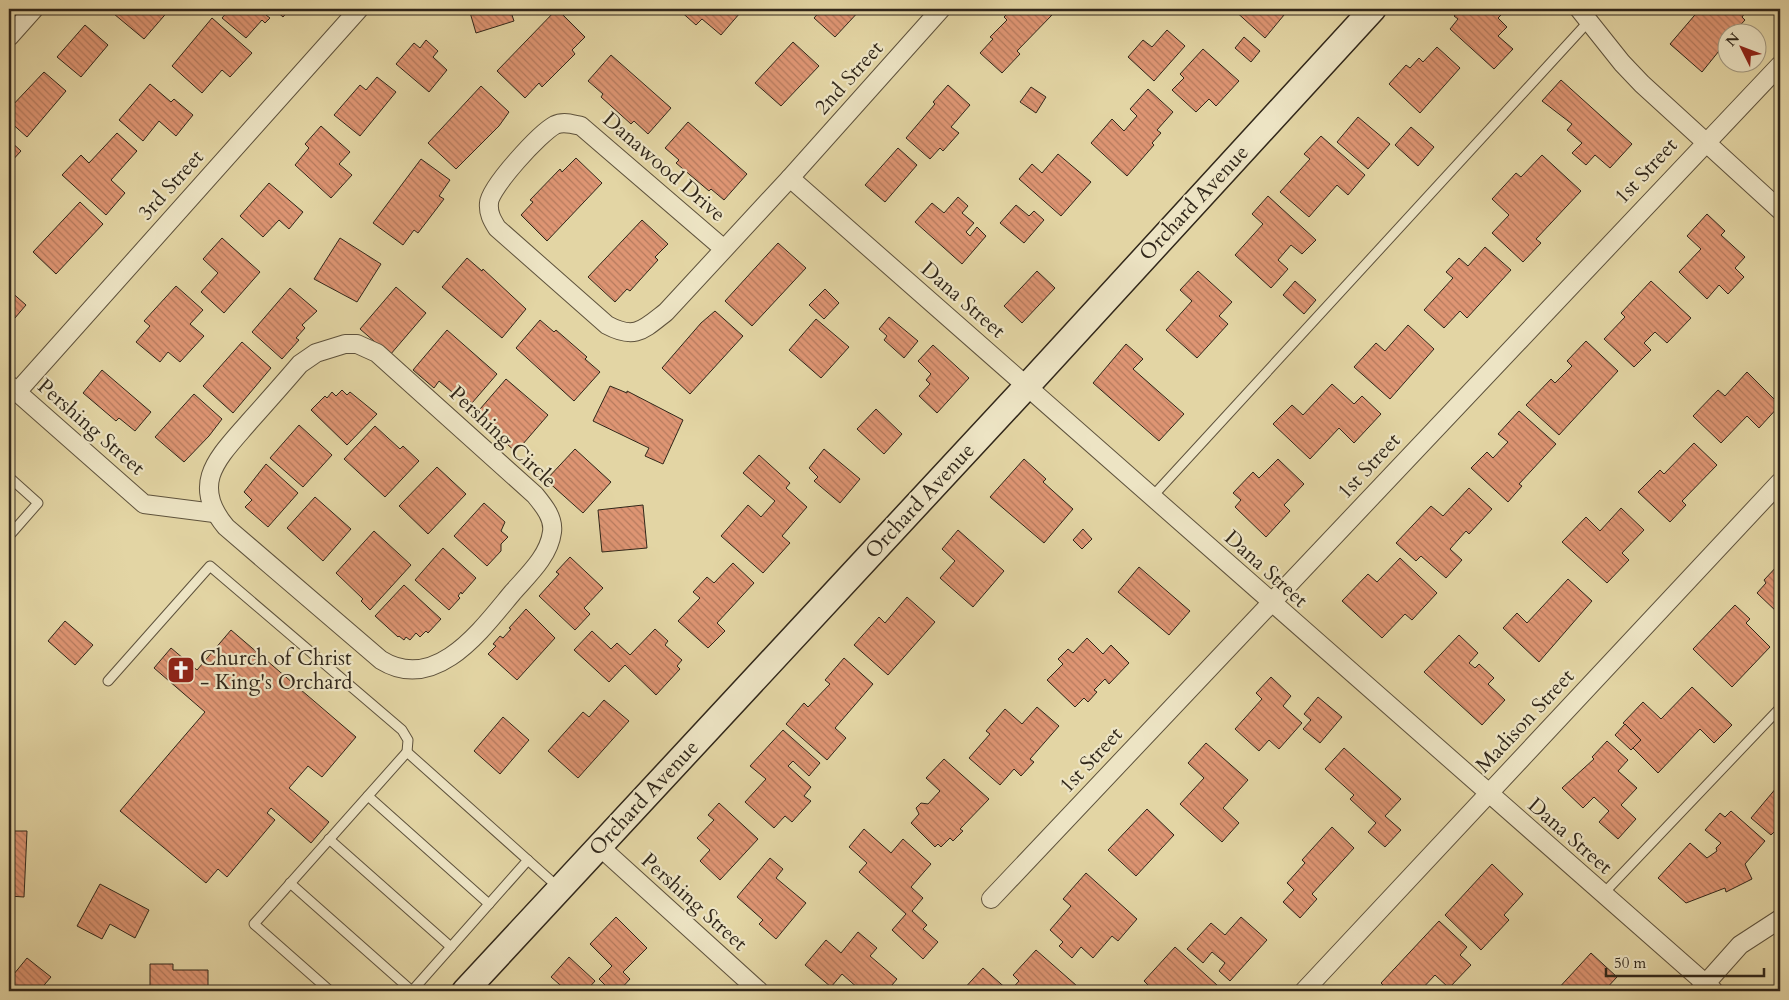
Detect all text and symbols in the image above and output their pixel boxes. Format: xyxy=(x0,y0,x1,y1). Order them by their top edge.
north arrow xyxy=(1716,22,1766,72)
text: N xyxy=(1722,29,1744,51)
street label: 2nd Street xyxy=(808,35,890,121)
street label: Danawood Drive xyxy=(596,105,732,229)
street label: 1st Street xyxy=(1608,131,1684,210)
street label: Orchard Avenue xyxy=(1133,139,1255,267)
street label: 3rd Street xyxy=(132,143,211,227)
street label: Dana Street xyxy=(915,255,1012,345)
street label: Pershing Street xyxy=(31,372,151,482)
street label: Pershing Circle xyxy=(443,380,563,494)
street label: 1st Street xyxy=(1331,426,1407,505)
street label: Orchard Avenue xyxy=(859,437,981,565)
street label: Dana Street xyxy=(1218,524,1314,615)
place label: Church of Christ - King's Orchard xyxy=(200,644,353,697)
church icon: Church of Christ - King's Orchard xyxy=(166,655,196,685)
street label: Madison Street xyxy=(1469,662,1581,779)
street label: 1st Street xyxy=(1053,720,1129,799)
street label: Orchard Avenue xyxy=(583,734,705,862)
street label: Dana Street xyxy=(1522,791,1619,881)
street label: Pershing Street xyxy=(635,846,754,958)
scale bar xyxy=(1606,945,1764,977)
text: 50 m xyxy=(1614,953,1646,973)

